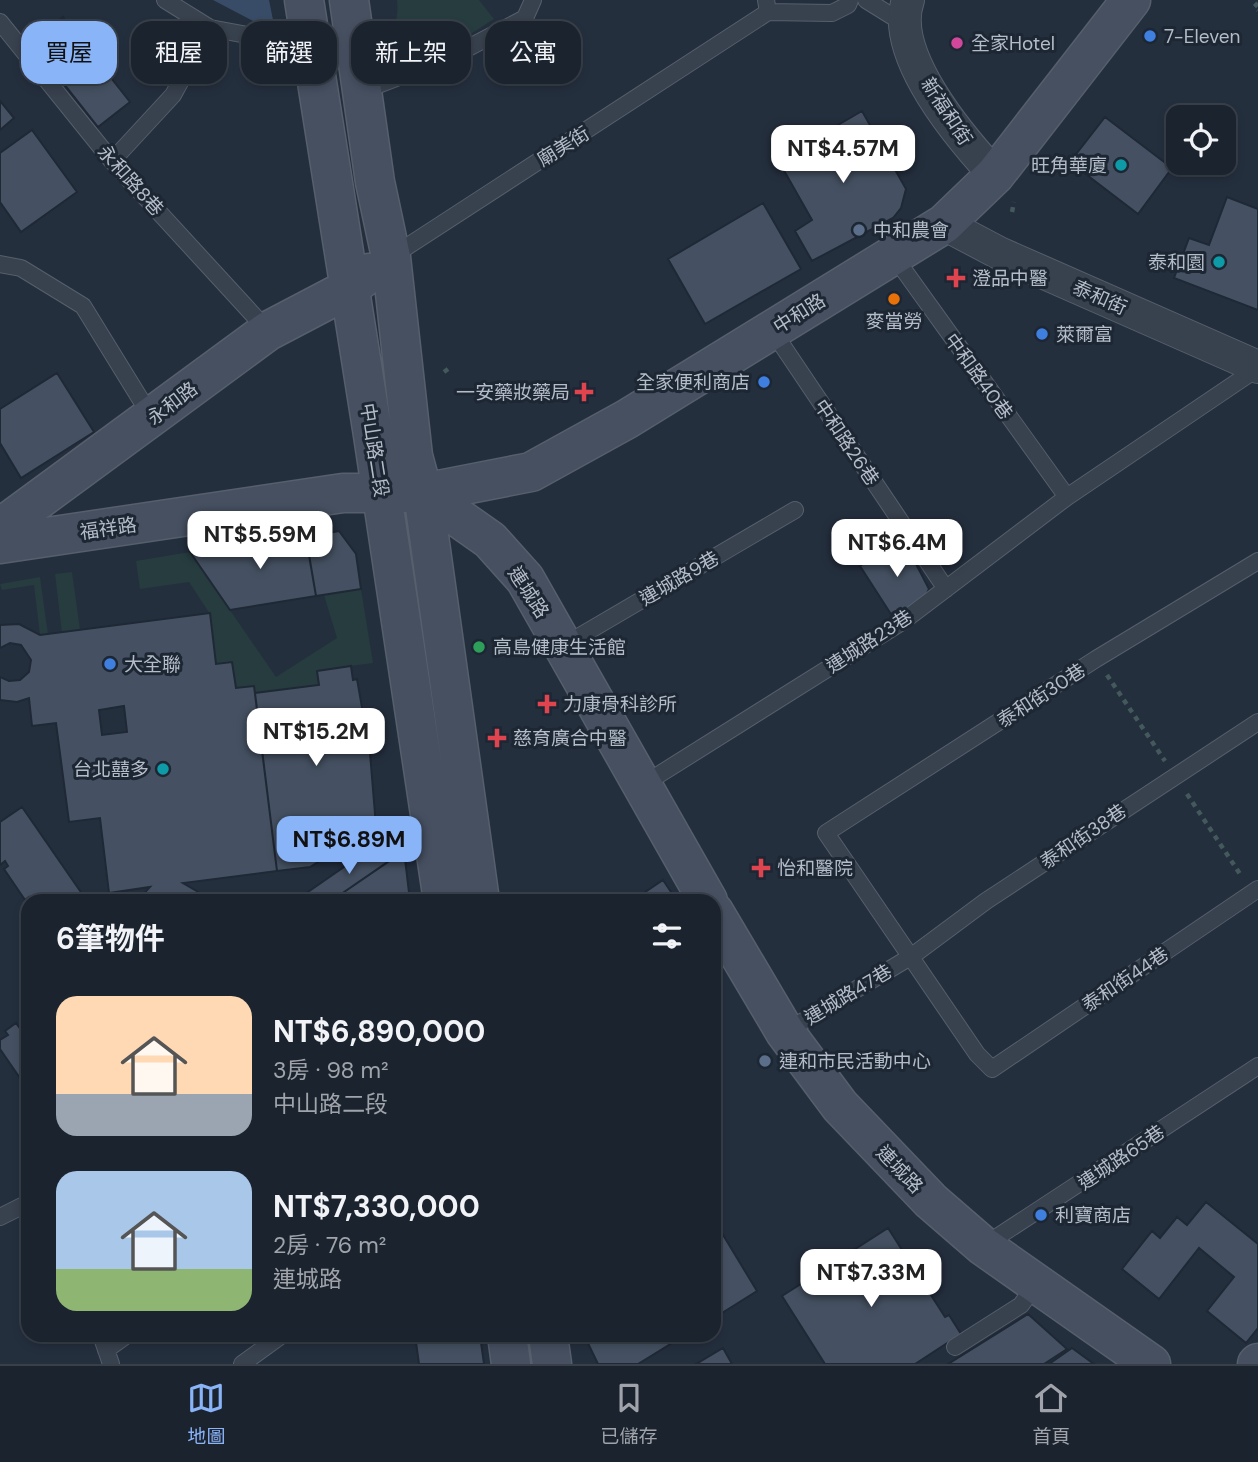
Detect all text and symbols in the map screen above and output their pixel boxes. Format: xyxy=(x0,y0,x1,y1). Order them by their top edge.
chip: 買屋 xyxy=(21,21,117,84)
chip: 租屋 xyxy=(131,21,227,84)
chip: 篩選 xyxy=(241,21,337,84)
chip: 新上架 xyxy=(351,21,471,84)
chip: 公寓 xyxy=(485,21,581,84)
place label: 7-Eleven xyxy=(1164,24,1240,49)
marker: 7-Eleven xyxy=(1142,28,1158,44)
place label: 全家Hotel xyxy=(971,31,1055,56)
marker: 全家Hotel xyxy=(949,35,965,51)
street label: 新福和街 xyxy=(915,73,978,150)
map controls xyxy=(1166,105,1236,175)
button: locate xyxy=(1166,105,1236,175)
street label: 廟美街 xyxy=(532,121,594,172)
pin: NT$4.57M xyxy=(771,125,915,185)
text: NT$4.57M xyxy=(787,133,899,163)
street label: 永和路8巷 xyxy=(92,139,169,221)
place label: 旺角華廈 xyxy=(1031,153,1107,178)
marker: 旺角華廈 xyxy=(1113,157,1129,173)
place label: 中和農會 xyxy=(873,218,949,243)
marker: 中和農會 xyxy=(851,222,867,238)
place label: 泰和園 xyxy=(1148,250,1205,275)
marker: 泰和園 xyxy=(1211,254,1227,270)
place label: 澄品中醫 xyxy=(972,266,1048,291)
marker: 澄品中醫 xyxy=(946,268,966,288)
street label: 泰和街 xyxy=(1069,274,1131,320)
street label: 中和路 xyxy=(768,288,830,339)
marker: 麥當勞 xyxy=(886,291,902,307)
place label: 麥當勞 xyxy=(865,309,923,334)
place label: 萊爾富 xyxy=(1056,322,1113,347)
marker: 萊爾富 xyxy=(1034,326,1050,342)
street label: 中和路40巷 xyxy=(939,328,1018,424)
place label: 全家便利商店 xyxy=(636,370,750,395)
marker: 全家便利商店 xyxy=(756,374,772,390)
street label: 永和路 xyxy=(142,376,203,431)
place label: 一安藥妝藥局 xyxy=(456,380,570,405)
marker: 一安藥妝藥局 xyxy=(576,384,592,400)
street label: 中和路26巷 xyxy=(809,394,885,490)
street label: 中山路二段 xyxy=(355,401,394,499)
street label: 福祥路 xyxy=(78,512,138,545)
pin: NT$5.59M xyxy=(188,512,332,571)
text: NT$5.59M xyxy=(203,519,317,549)
pin: NT$6.4M xyxy=(832,520,962,579)
text: NT$6.4M xyxy=(847,527,947,557)
street label: 連城路9巷 xyxy=(635,546,724,611)
street label: 連城路 xyxy=(503,562,555,623)
street label: 連城路23巷 xyxy=(821,604,917,679)
place label: 高島健康生活館 xyxy=(493,635,626,660)
marker: 高島健康生活館 xyxy=(471,639,487,655)
place label: 大全聯 xyxy=(124,652,181,677)
marker: 大全聯 xyxy=(102,656,118,672)
street label: 泰和街30巷 xyxy=(992,658,1090,733)
place label: 力康骨科診所 xyxy=(563,692,677,717)
marker: 力康骨科診所 xyxy=(537,694,557,714)
pin: NT$15.2M xyxy=(244,708,388,768)
text: NT$15.2M xyxy=(263,716,369,746)
place label: 慈育廣合中醫 xyxy=(513,726,627,751)
marker: 慈育廣合中醫 xyxy=(487,728,507,748)
place label: 台北囍多 xyxy=(73,757,149,782)
marker: 台北囍多 xyxy=(155,761,171,777)
street label: 泰和街38巷 xyxy=(1035,798,1131,874)
pin: NT$6.89M xyxy=(277,816,421,876)
text: NT$6.89M xyxy=(293,824,405,854)
place label: 怡和醫院 xyxy=(777,856,853,881)
marker: 怡和醫院 xyxy=(751,858,771,878)
icon: filters xyxy=(648,917,686,955)
text: 6筆物件 xyxy=(56,919,165,958)
street label: 泰和街44巷 xyxy=(1077,941,1173,1017)
street label: 連城路47巷 xyxy=(800,959,897,1030)
text: NT$6,890,000 xyxy=(273,1012,485,1051)
icon: home xyxy=(112,1024,196,1108)
place label: 連和市民活動中心 xyxy=(779,1049,931,1074)
marker: 連和市民活動中心 xyxy=(757,1053,773,1069)
text: 3房 · 98 m² xyxy=(273,1055,389,1085)
text: 中山路二段 xyxy=(273,1089,388,1119)
street label: 連城路65巷 xyxy=(1073,1119,1169,1196)
street label: 連城路 xyxy=(871,1140,928,1199)
text: NT$7,330,000 xyxy=(273,1187,480,1226)
icon: home xyxy=(112,1199,196,1283)
place label: 利寶商店 xyxy=(1055,1203,1131,1228)
marker: 利寶商店 xyxy=(1033,1207,1049,1223)
text: 2房 · 76 m² xyxy=(273,1230,386,1260)
pin: NT$7.33M xyxy=(799,1250,943,1309)
text: NT$7.33M xyxy=(816,1257,926,1287)
text: 連城路 xyxy=(273,1264,342,1294)
tab: 地圖 xyxy=(187,1379,226,1449)
tab: 已儲存 xyxy=(600,1379,658,1449)
tab: 首頁 xyxy=(1032,1379,1071,1449)

